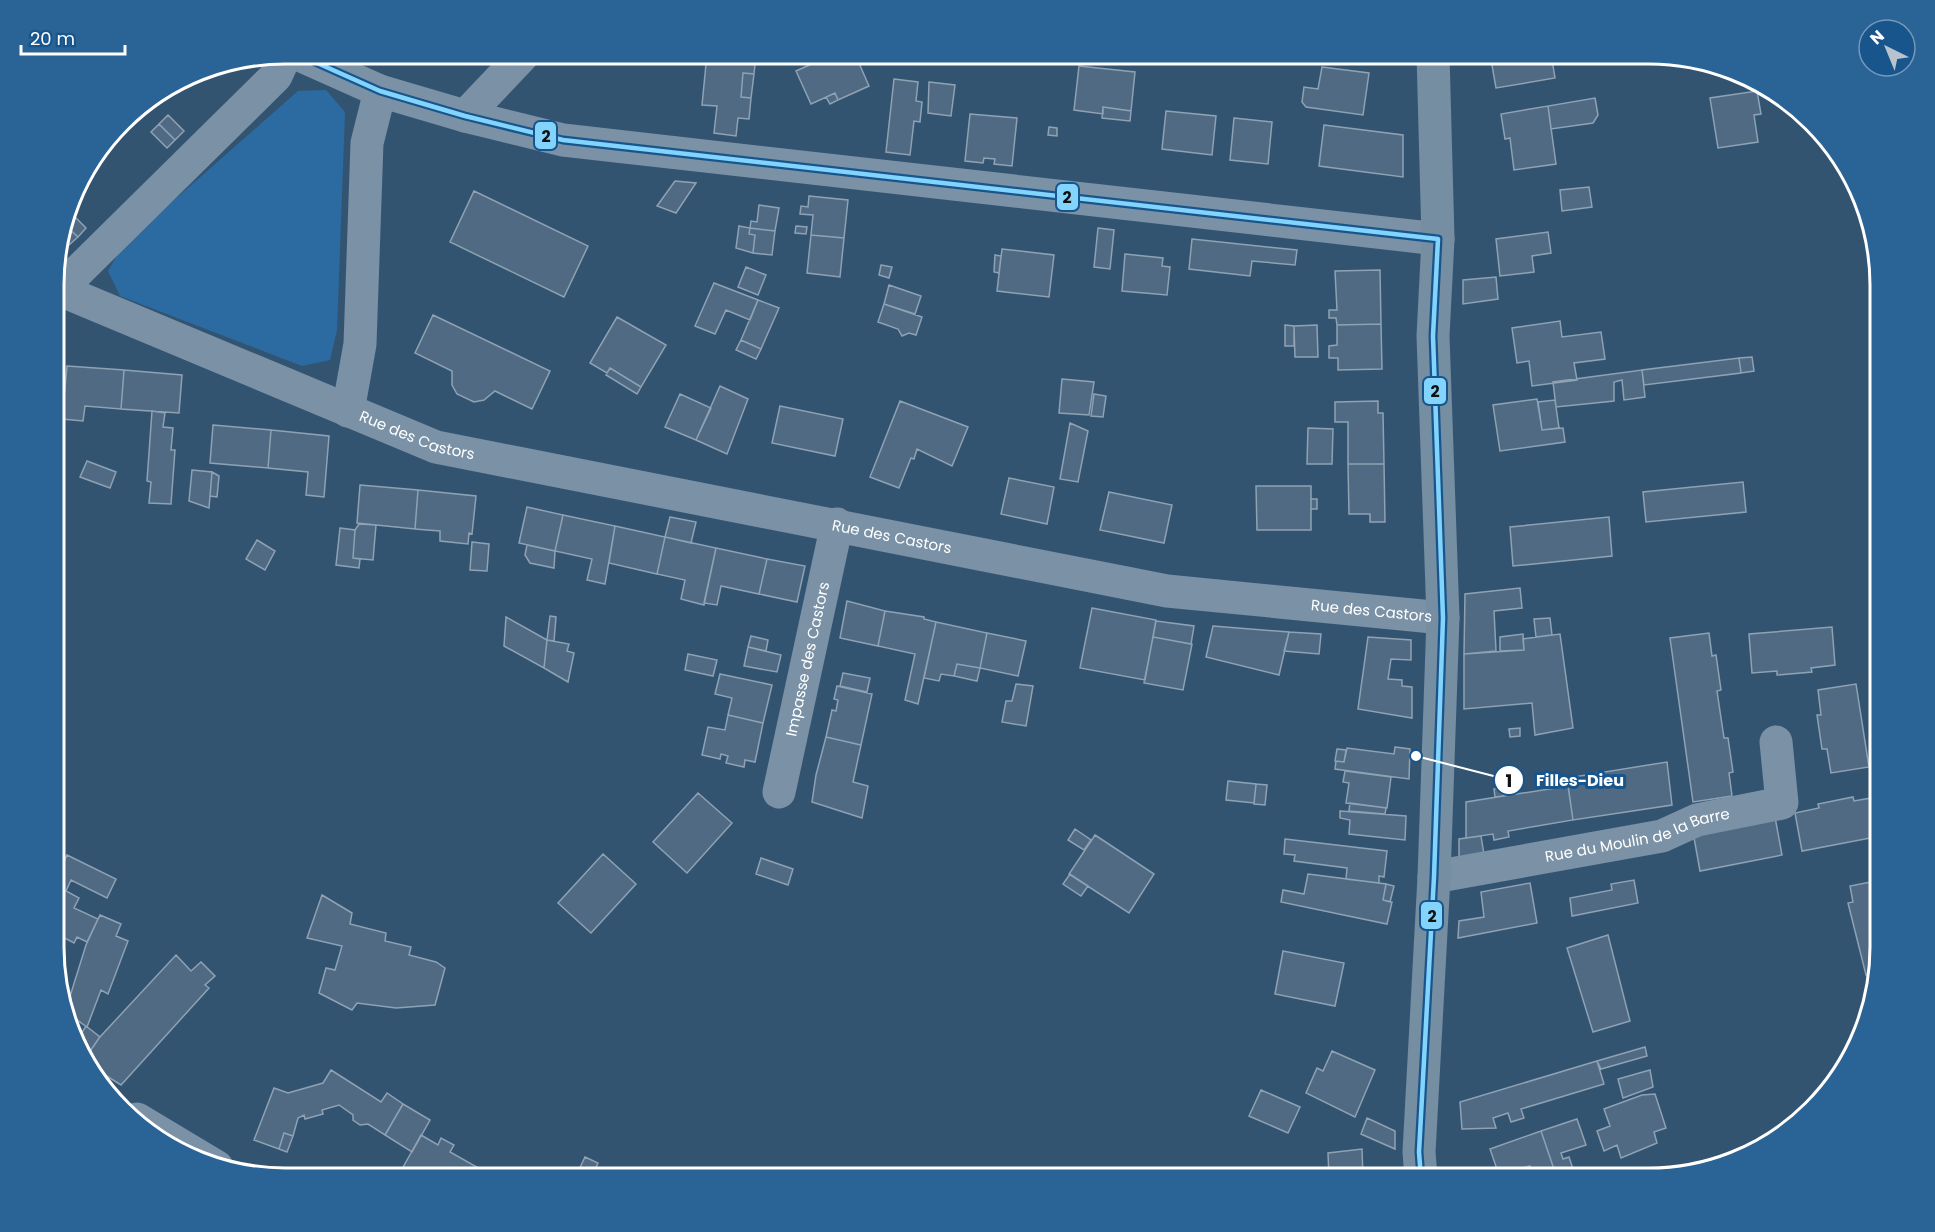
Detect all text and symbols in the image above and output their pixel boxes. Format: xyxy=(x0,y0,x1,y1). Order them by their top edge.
scale bar xyxy=(21,18,124,56)
north arrow xyxy=(1857,18,1917,78)
text: N xyxy=(1865,25,1889,50)
text: 20 m xyxy=(30,26,75,51)
line badge: 2 xyxy=(534,121,557,150)
text: 2 xyxy=(541,125,551,148)
line badge: 2 xyxy=(1056,183,1079,211)
text: 2 xyxy=(1062,186,1072,209)
line badge: 2 xyxy=(1423,377,1447,405)
text: 2 xyxy=(1430,380,1440,403)
street label: Rue des Castors xyxy=(356,405,477,464)
street label: Rue des Castors xyxy=(830,514,954,558)
street label: Impasse des Castors xyxy=(780,579,834,738)
street label: Rue des Castors xyxy=(1310,594,1433,627)
callout: Filles-Dieu xyxy=(1494,763,1636,797)
text: 1 xyxy=(1506,768,1512,793)
text: Filles-Dieu xyxy=(1536,769,1624,792)
street label: Rue du Moulin de la Barre xyxy=(1543,803,1731,867)
line badge: 2 xyxy=(1420,901,1443,930)
text: 2 xyxy=(1427,905,1437,928)

